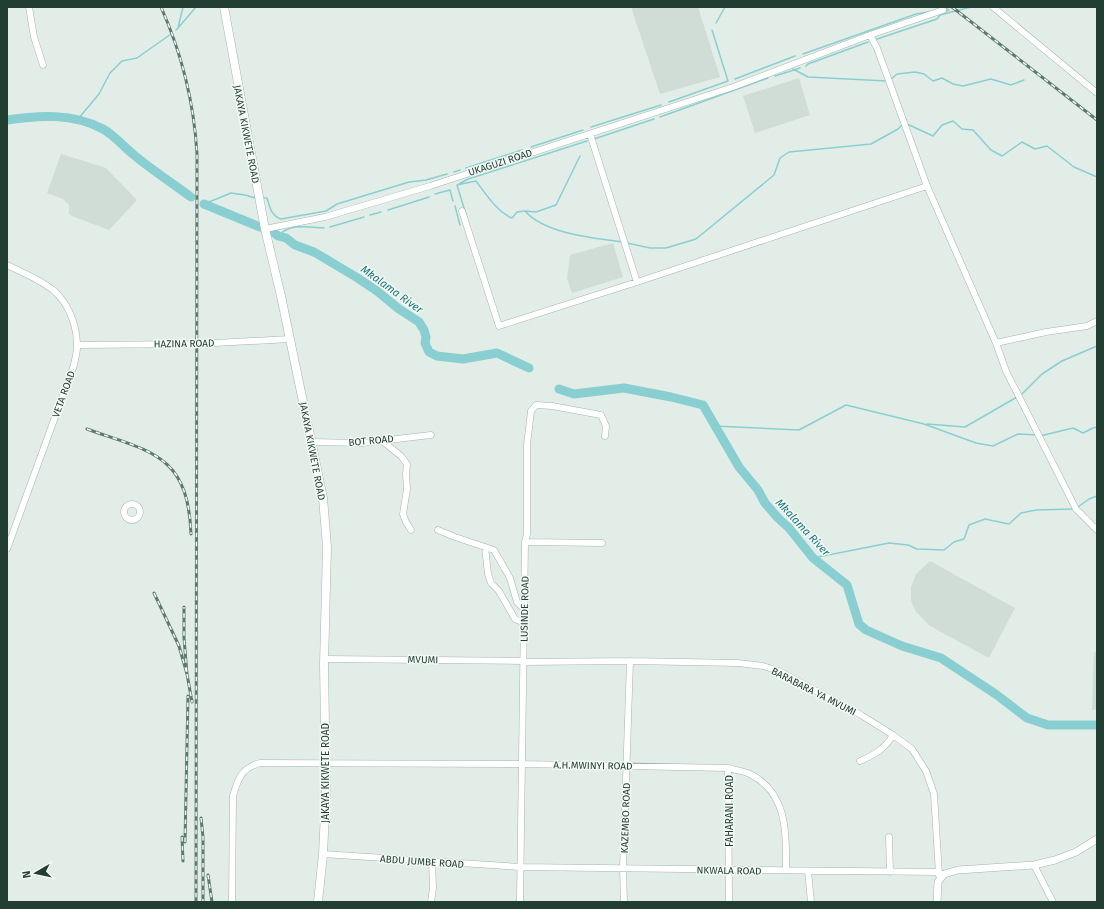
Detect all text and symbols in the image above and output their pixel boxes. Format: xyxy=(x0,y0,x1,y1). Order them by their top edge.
street label: JAKAYA KIKWETE ROAD xyxy=(231,84,261,184)
street label: UKAGUZI ROAD xyxy=(467,147,534,179)
water label: Mkalama River xyxy=(358,263,426,317)
street label: HAZINA ROAD xyxy=(153,337,215,351)
street label: VETA ROAD xyxy=(50,369,78,419)
street label: JAKAYA KIKWETE ROAD xyxy=(297,401,327,501)
street label: BOT ROAD xyxy=(348,433,394,449)
water label: Mkalama River xyxy=(773,496,833,559)
street label: LUSINDE ROAD xyxy=(518,576,532,642)
street label: MVUMI xyxy=(408,654,438,666)
street label: BARABARA YA MVUMI xyxy=(769,665,858,719)
street label: JAKAYA KIKWETE ROAD xyxy=(320,723,332,823)
street label: A.H.MWINYI ROAD xyxy=(553,759,633,773)
street label: FAHARANI ROAD xyxy=(724,775,736,847)
street label: KAZEMBO ROAD xyxy=(619,783,633,854)
north arrow xyxy=(16,853,56,893)
street label: ABDU JUMBE ROAD xyxy=(380,853,464,871)
street label: NKWALA ROAD xyxy=(696,864,762,878)
text: N xyxy=(20,870,34,879)

